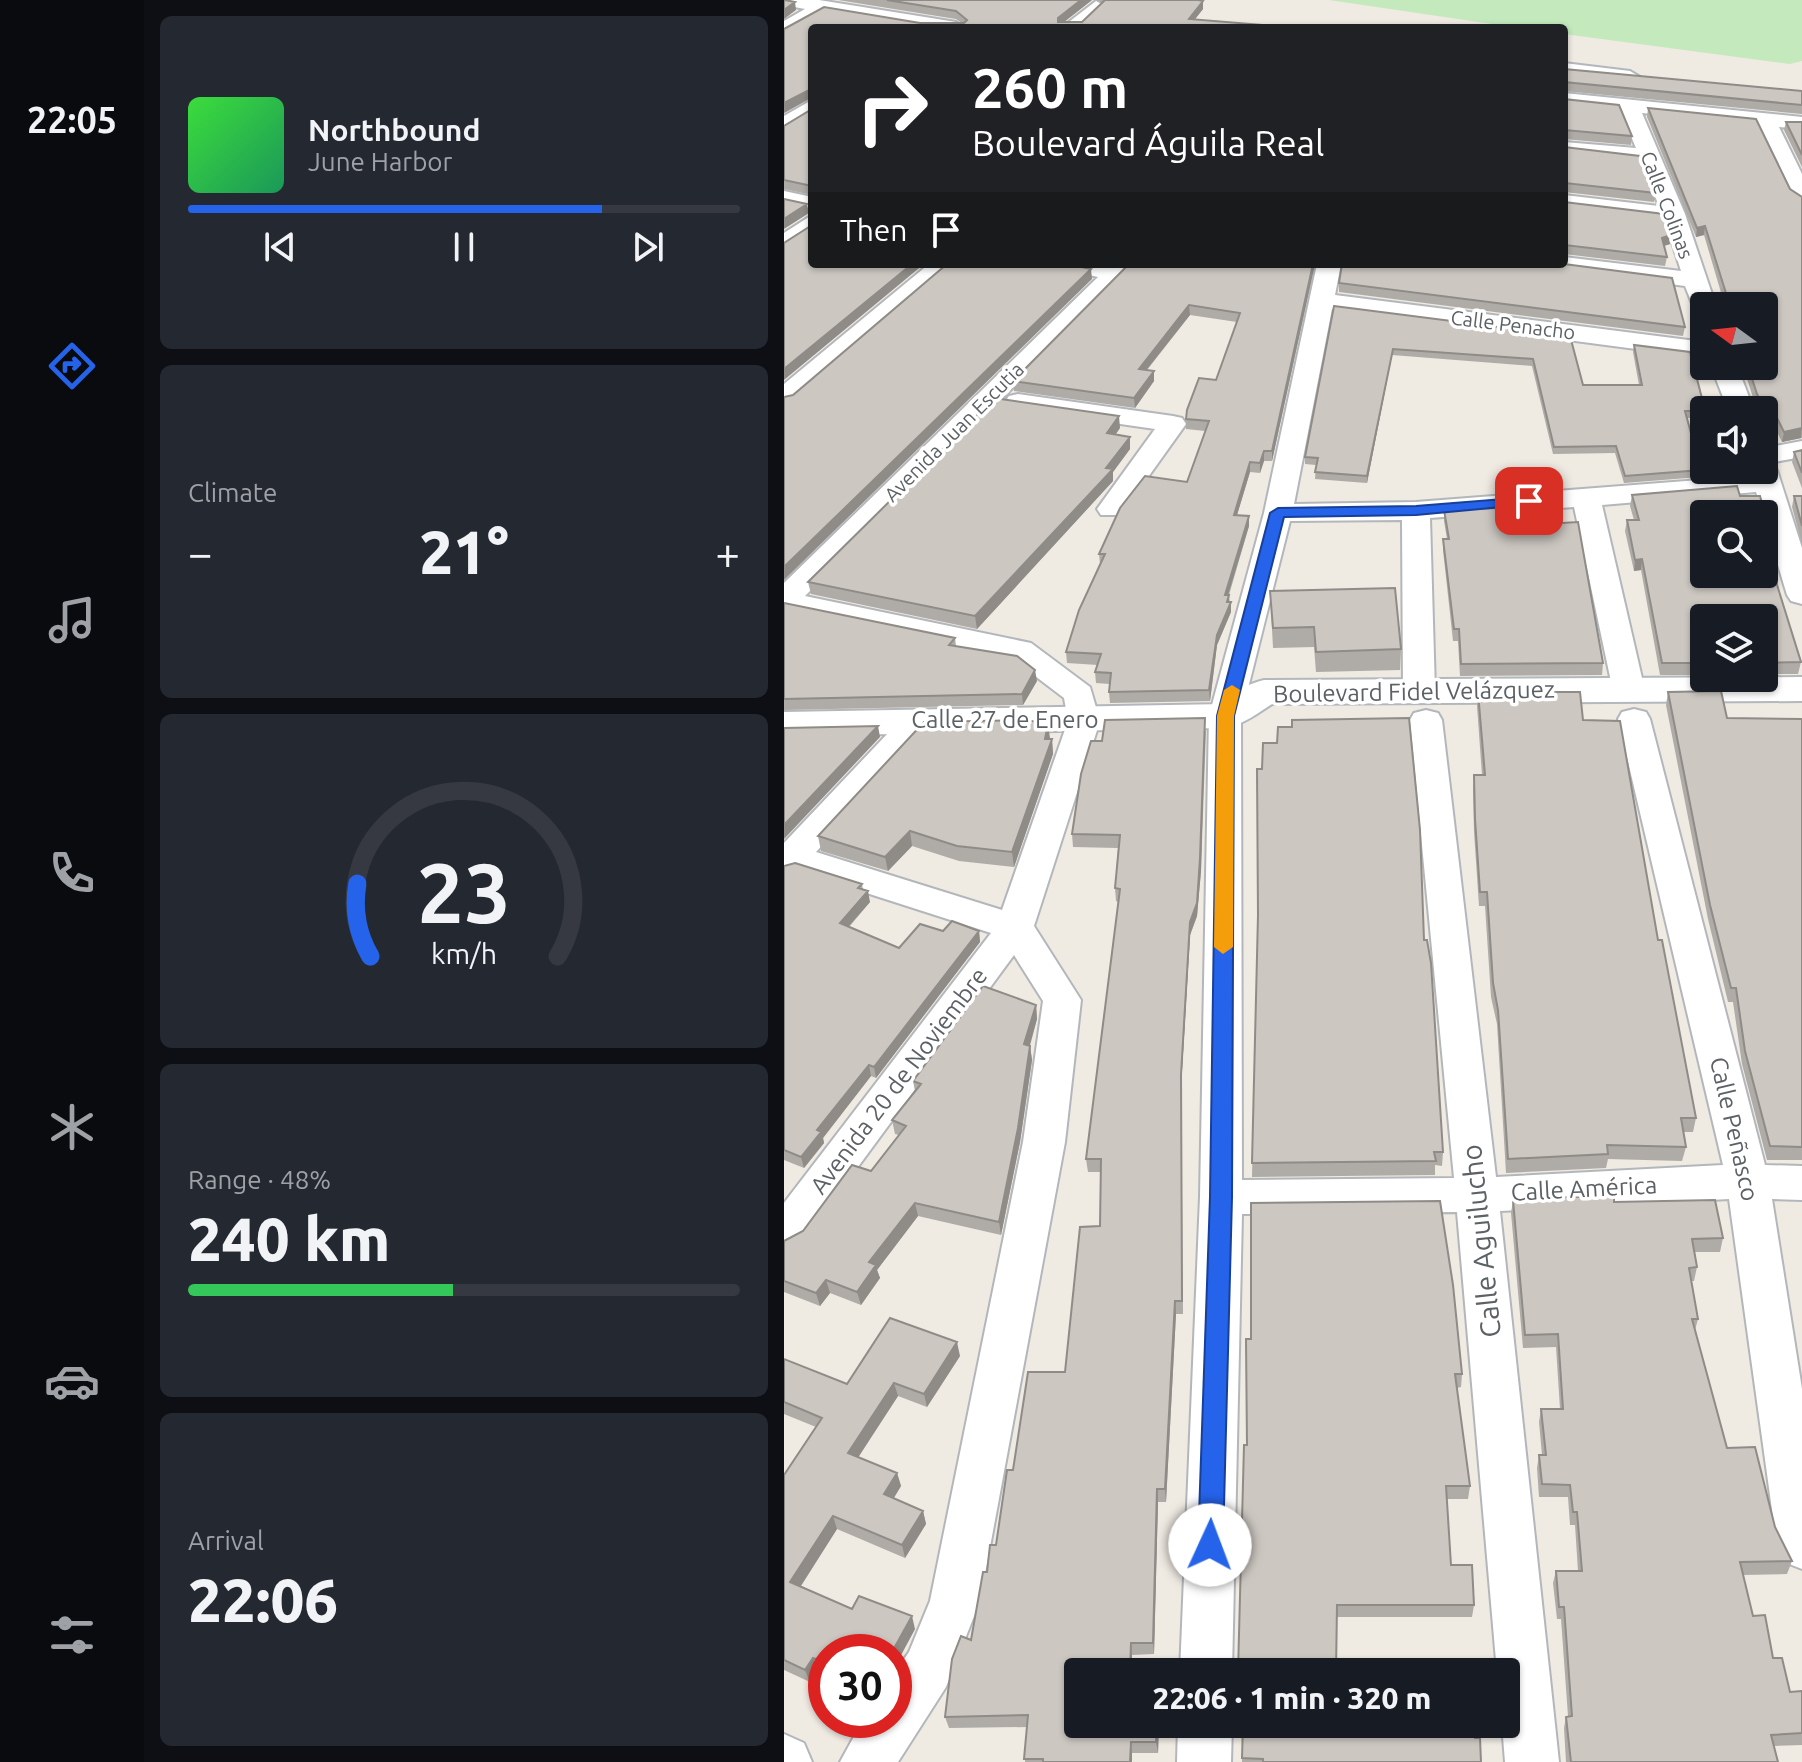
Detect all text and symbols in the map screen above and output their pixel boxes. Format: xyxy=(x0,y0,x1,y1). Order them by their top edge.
icon: right xyxy=(840,56,944,160)
text: 260 m xyxy=(972,56,1128,119)
text: 22:05 xyxy=(27,99,117,140)
text: Northbound xyxy=(308,113,480,147)
text: Boulevard Águila Real xyxy=(972,122,1325,163)
text: June Harbor xyxy=(308,147,452,176)
street label: Calle Colinas xyxy=(1636,148,1698,262)
icon: arrive xyxy=(924,208,968,252)
text: Then xyxy=(840,213,908,247)
icon: previous xyxy=(258,225,302,269)
icon: pause xyxy=(442,225,486,269)
icon: next xyxy=(626,225,670,269)
north arrow xyxy=(1690,292,1778,380)
map controls xyxy=(1690,292,1778,692)
street label: Calle Penacho xyxy=(1449,305,1577,344)
icon: directions xyxy=(44,338,100,394)
street label: Avenida Juan Escutia xyxy=(879,357,1028,506)
button: sound xyxy=(1690,396,1778,484)
pin xyxy=(1495,467,1563,535)
text: Climate xyxy=(188,478,277,507)
icon: arrive xyxy=(1507,479,1551,523)
button: search xyxy=(1690,500,1778,588)
text: 21° xyxy=(419,518,509,585)
text: − xyxy=(188,528,213,577)
text: + xyxy=(715,528,740,577)
icon: music xyxy=(44,592,100,648)
button: layers xyxy=(1690,604,1778,692)
street label: Boulevard Fidel Velázquez xyxy=(1273,676,1555,707)
street label: Calle 27 de Enero xyxy=(911,706,1099,733)
icon: phone xyxy=(44,845,100,901)
text: 23 xyxy=(417,845,511,939)
text: km/h xyxy=(431,937,497,969)
street label: Avenida 20 de Noviembre xyxy=(805,962,992,1199)
street label: Calle Peñasco xyxy=(1705,1054,1764,1204)
icon: climate xyxy=(44,1099,100,1155)
street label: Calle Aguilucho xyxy=(1455,1143,1506,1339)
text: Range · 48% xyxy=(188,1165,331,1194)
street label: Calle América xyxy=(1510,1171,1658,1206)
text: 240 km xyxy=(188,1205,390,1272)
icon: car xyxy=(44,1353,100,1409)
position arrow xyxy=(1168,1503,1252,1587)
text: Arrival xyxy=(188,1526,264,1555)
text: 22:06 xyxy=(188,1566,338,1633)
icon: filters xyxy=(44,1607,100,1663)
speed limit sign: 30 xyxy=(808,1634,912,1738)
text: 22:06 · 1 min · 320 m xyxy=(1153,1681,1431,1715)

